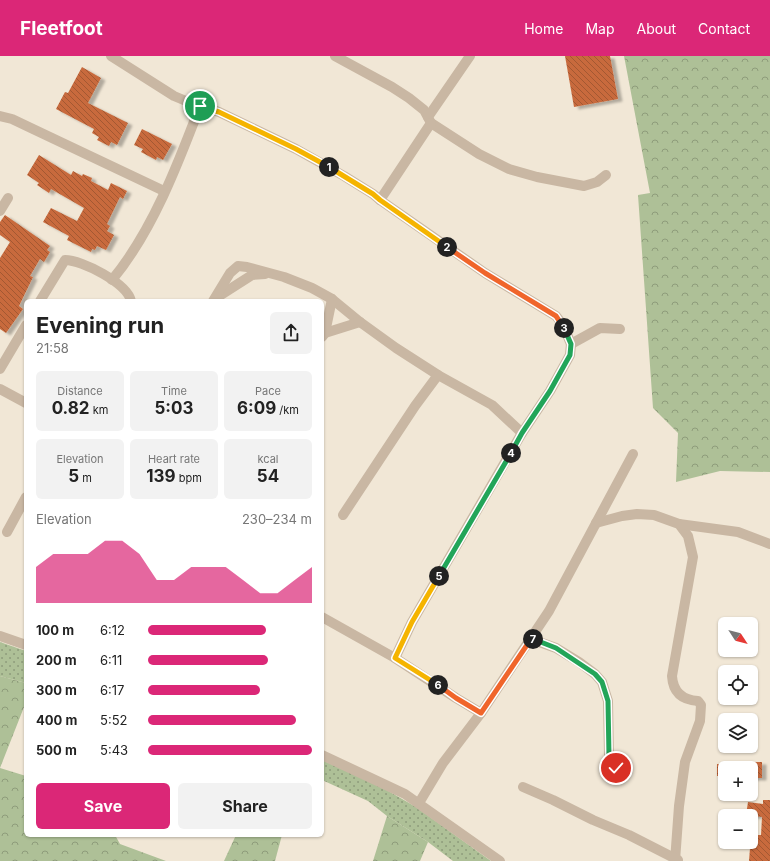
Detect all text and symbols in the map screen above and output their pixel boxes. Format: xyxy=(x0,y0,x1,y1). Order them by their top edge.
text: Fleetfoot xyxy=(20,17,103,40)
text: Home xyxy=(524,20,563,37)
text: Map xyxy=(585,20,615,37)
text: About xyxy=(637,20,676,37)
text: Contact xyxy=(698,20,750,37)
pin xyxy=(183,89,217,123)
icon: arrive xyxy=(189,95,211,117)
pin: 1 xyxy=(319,157,339,177)
text: 1 xyxy=(327,160,331,174)
pin: 2 xyxy=(437,237,457,257)
text: 2 xyxy=(444,240,450,254)
text: Evening run xyxy=(36,312,164,338)
button: share xyxy=(270,312,312,354)
pin: 3 xyxy=(554,318,574,338)
text: 3 xyxy=(560,321,568,335)
text: 21:58 xyxy=(36,340,69,356)
text: Distance xyxy=(57,384,103,398)
text: Time xyxy=(161,384,187,398)
text: Pace xyxy=(255,384,281,398)
text: 0.82 xyxy=(52,398,90,418)
text: 5:03 xyxy=(155,398,193,418)
text: 6:09 xyxy=(237,398,276,418)
text: km xyxy=(90,403,108,417)
text: /km xyxy=(276,403,299,417)
pin: 4 xyxy=(501,443,521,463)
text: 4 xyxy=(507,446,515,460)
text: Elevation xyxy=(56,452,104,466)
text: Heart rate xyxy=(148,452,200,466)
text: kcal xyxy=(257,452,279,466)
text: 5 xyxy=(68,466,79,486)
text: 139 xyxy=(146,466,176,486)
text: 54 xyxy=(257,466,279,486)
text: m xyxy=(79,471,92,485)
text: bpm xyxy=(176,471,202,485)
text: Elevation xyxy=(36,511,92,527)
text: 230–234 m xyxy=(242,511,312,527)
pin: 5 xyxy=(429,566,449,586)
text: 5 xyxy=(435,569,443,583)
north arrow xyxy=(718,617,758,657)
map controls xyxy=(718,617,758,849)
text: 100 m xyxy=(36,622,74,638)
text: 6:12 xyxy=(100,622,125,638)
pin: 7 xyxy=(523,629,543,649)
text: 7 xyxy=(530,632,536,646)
text: 200 m xyxy=(36,652,77,668)
text: 6:11 xyxy=(100,652,122,668)
button: locate xyxy=(718,665,758,705)
pin: 6 xyxy=(428,675,448,695)
text: 6 xyxy=(434,678,442,692)
text: 300 m xyxy=(36,682,77,698)
text: 6:17 xyxy=(100,682,124,698)
text: 400 m xyxy=(36,712,77,728)
text: 5:52 xyxy=(100,712,127,728)
button: layers xyxy=(718,713,758,753)
text: 500 m xyxy=(36,742,77,758)
text: 5:43 xyxy=(100,742,128,758)
pin xyxy=(599,751,633,785)
icon: check xyxy=(605,757,627,779)
button: + xyxy=(718,761,758,801)
button: Save xyxy=(36,783,170,829)
button: Share xyxy=(178,783,312,829)
button: − xyxy=(718,809,758,849)

